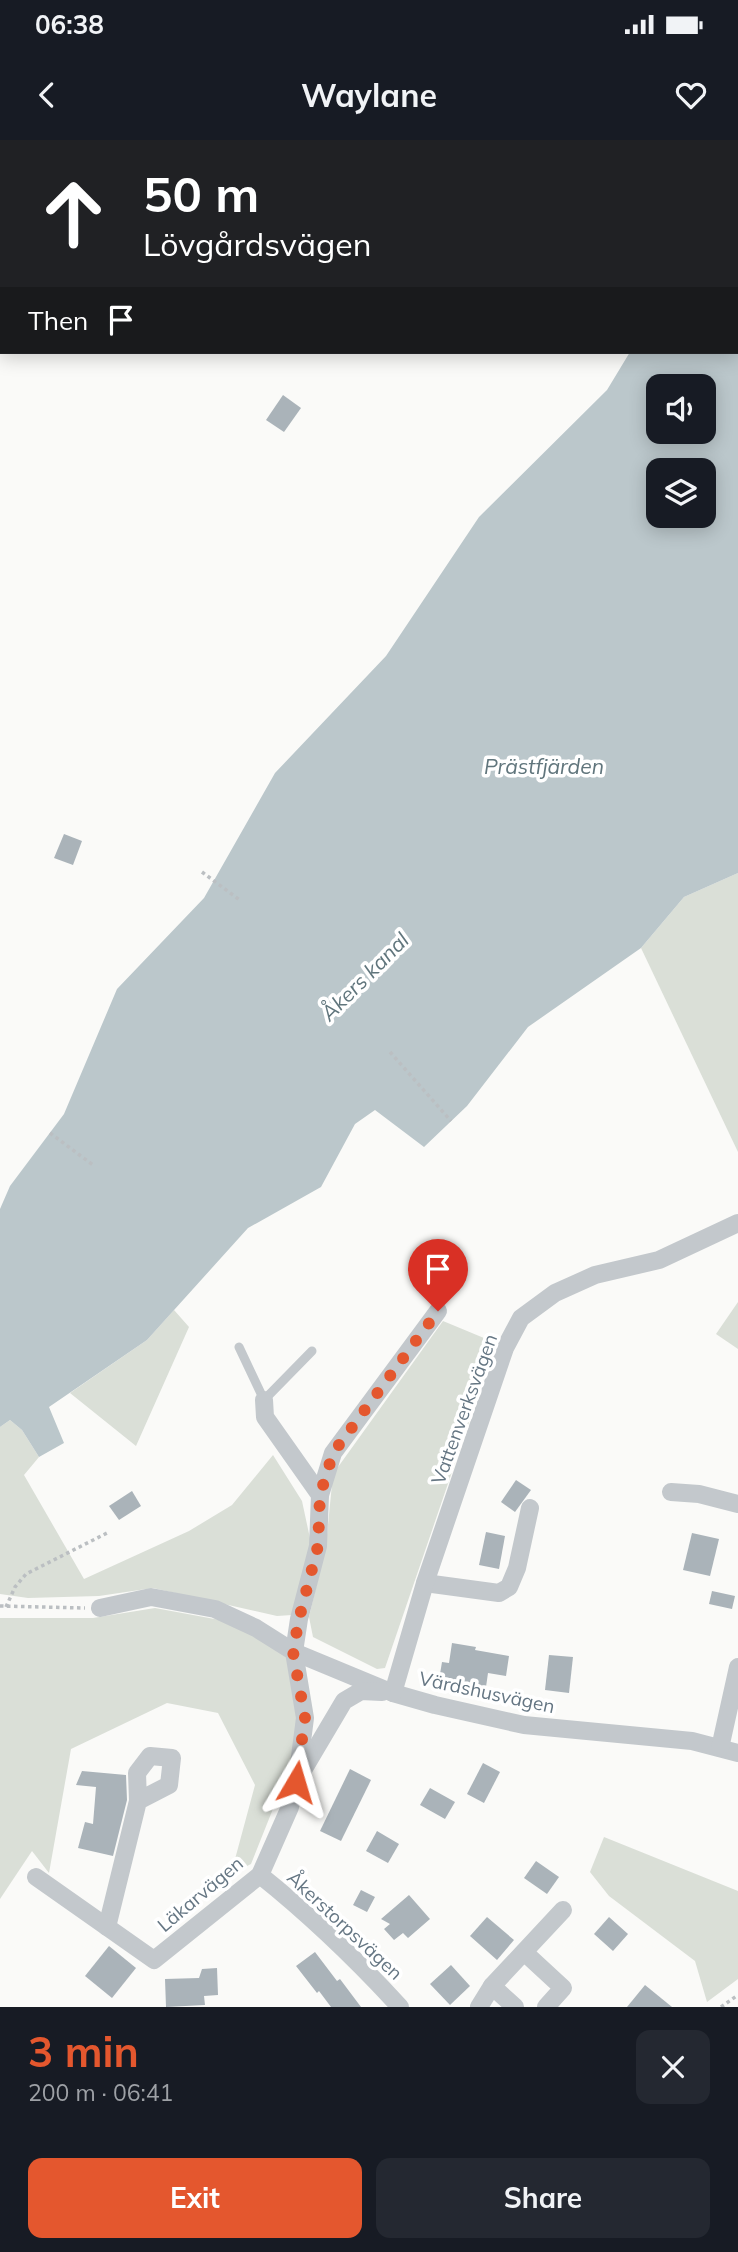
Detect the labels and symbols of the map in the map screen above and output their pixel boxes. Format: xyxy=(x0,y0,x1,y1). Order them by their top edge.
water label: Prästfjärden xyxy=(484,753,604,779)
water label: Åkers kanal xyxy=(314,927,414,1027)
pin xyxy=(408,1239,468,1311)
street label: Vattenverksvägen xyxy=(426,1330,502,1488)
street label: Värdshusvägen xyxy=(417,1666,557,1718)
position arrow xyxy=(259,1745,333,1819)
street label: Läkarvägen xyxy=(152,1851,248,1937)
street label: Åkerstorpsvägen xyxy=(282,1865,408,1985)

